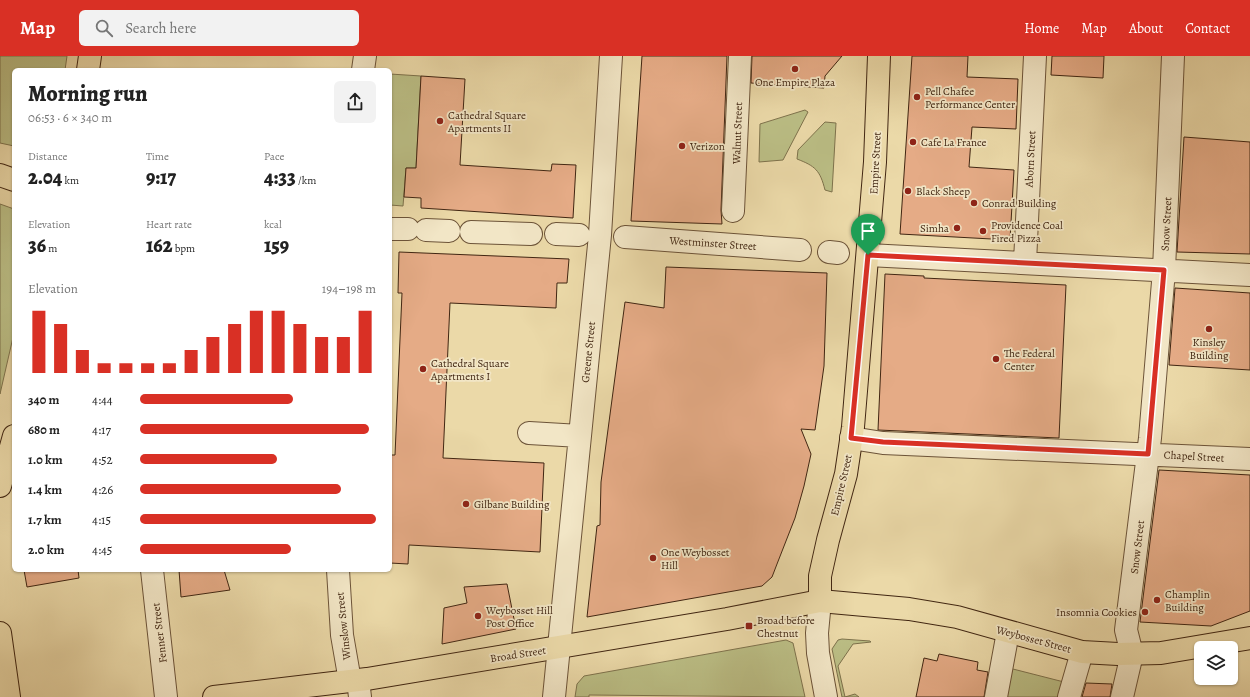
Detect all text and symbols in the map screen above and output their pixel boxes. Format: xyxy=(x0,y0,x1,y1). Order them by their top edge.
search box xyxy=(79,10,359,46)
text: Map xyxy=(20,15,55,41)
icon: search xyxy=(93,17,115,39)
text: Search here xyxy=(125,18,197,38)
text: Home xyxy=(1024,19,1059,38)
text: Map xyxy=(1081,19,1107,38)
text: About xyxy=(1129,19,1163,38)
text: Contact xyxy=(1185,19,1230,38)
marker: One Empire Plaza xyxy=(790,64,800,74)
place label: One Empire Plaza xyxy=(755,75,836,90)
text: Morning run xyxy=(28,79,148,109)
button: share xyxy=(334,81,376,123)
place label: Pell Chafee Performance Center xyxy=(925,84,1015,112)
marker: Pell Chafee Performance Center xyxy=(912,92,922,102)
street label: Walnut Street xyxy=(729,101,746,165)
place label: Cathedral Square Apartments II xyxy=(447,108,526,136)
text: 06:53 · 6 × 340 m xyxy=(28,109,112,126)
marker: Cathedral Square Apartments II xyxy=(435,116,445,126)
street label: Aborn Street xyxy=(1021,130,1039,189)
street label: Empire Street xyxy=(866,131,885,195)
place label: Cafe La France xyxy=(921,135,987,150)
marker: Cafe La France xyxy=(908,137,918,147)
place label: Verizon xyxy=(689,139,725,154)
marker: Verizon xyxy=(677,141,687,151)
text: Distance xyxy=(28,149,67,164)
text: Time xyxy=(146,149,169,164)
text: Pace xyxy=(264,149,284,164)
text: 2.04 xyxy=(28,164,62,191)
text: 9:17 xyxy=(146,164,176,191)
text: 4:33 xyxy=(264,164,296,191)
text: km xyxy=(62,173,79,188)
text: /km xyxy=(296,173,316,188)
place label: Black Sheep xyxy=(916,184,970,199)
marker: Black Sheep xyxy=(903,186,913,196)
place label: Conrad Building xyxy=(982,196,1057,211)
street label: Snow Street xyxy=(1158,196,1175,251)
marker: Conrad Building xyxy=(969,198,979,208)
pin xyxy=(851,214,885,255)
text: Elevation xyxy=(28,217,70,232)
text: Heart rate xyxy=(146,217,192,232)
text: kcal xyxy=(264,217,282,232)
place label: Providence Coal Fired Pizza xyxy=(991,218,1063,246)
icon: arrive xyxy=(857,220,879,242)
place label: Simha xyxy=(920,221,950,236)
marker: Simha xyxy=(952,223,962,233)
marker: Providence Coal Fired Pizza xyxy=(978,226,988,236)
text: 36 xyxy=(28,232,46,259)
text: 162 xyxy=(146,232,172,259)
text: 159 xyxy=(264,232,289,259)
street label: Westminster Street xyxy=(668,233,757,254)
text: m xyxy=(46,241,58,256)
text: bpm xyxy=(172,241,195,256)
text: Elevation xyxy=(28,280,78,297)
text: 194–198 m xyxy=(322,280,376,297)
street label: Greene Street xyxy=(578,320,599,383)
marker: Kinsley Building xyxy=(1204,324,1214,334)
place label: Kinsley Building xyxy=(1190,335,1229,363)
place label: The Federal Center xyxy=(1004,346,1055,374)
marker: The Federal Center xyxy=(991,354,1001,364)
place label: Cathedral Square Apartments I xyxy=(430,356,509,384)
marker: Cathedral Square Apartments I xyxy=(418,364,428,374)
text: 340 m xyxy=(28,391,59,408)
text: 4:44 xyxy=(92,391,113,408)
text: 680 m xyxy=(28,421,60,438)
text: 4:17 xyxy=(92,421,111,438)
street label: Chapel Street xyxy=(1163,447,1225,466)
text: 1.0 km xyxy=(28,451,63,468)
text: 4:52 xyxy=(92,451,113,468)
street label: Empire Street xyxy=(827,453,856,517)
text: 1.4 km xyxy=(28,481,62,498)
text: 4:26 xyxy=(92,481,113,498)
place label: Gilbane Building xyxy=(474,497,550,512)
marker: Gilbane Building xyxy=(461,499,471,509)
text: 1.7 km xyxy=(28,511,62,528)
text: 4:15 xyxy=(92,511,111,528)
street label: Snow Street xyxy=(1127,519,1148,575)
text: 2.0 km xyxy=(28,541,64,558)
text: 4:45 xyxy=(92,541,112,558)
place label: One Weybosset Hill xyxy=(661,545,730,573)
marker: One Weybosset Hill xyxy=(648,553,658,563)
place label: Champlin Building xyxy=(1165,587,1210,615)
street label: Winslow Street xyxy=(332,591,355,662)
marker: Champlin Building xyxy=(1152,595,1162,605)
street label: Fenner Street xyxy=(148,602,171,664)
place label: Weybosset Hill Post Office xyxy=(485,603,553,631)
place label: Insomnia Cookies xyxy=(1056,605,1137,620)
marker: Insomnia Cookies xyxy=(1140,607,1150,617)
marker: Weybosset Hill Post Office xyxy=(473,611,483,621)
place label: Broad before Chestnut xyxy=(757,613,815,641)
marker: Broad before Chestnut xyxy=(744,621,754,631)
street label: Weybosset Street xyxy=(994,622,1073,657)
map controls xyxy=(1194,641,1238,685)
button: layers xyxy=(1194,641,1238,685)
street label: Broad Street xyxy=(489,643,547,666)

